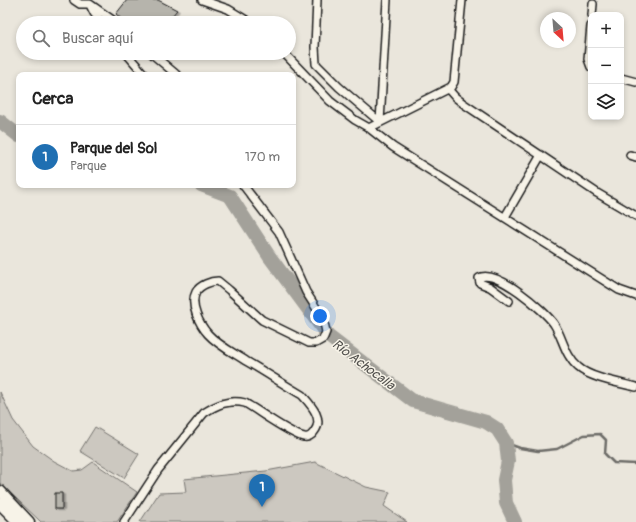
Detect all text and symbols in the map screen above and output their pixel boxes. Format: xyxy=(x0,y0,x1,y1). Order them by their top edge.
north arrow xyxy=(540,12,576,48)
map controls xyxy=(588,12,624,120)
button: + xyxy=(588,12,624,48)
search box xyxy=(16,16,296,60)
icon: search xyxy=(30,27,52,49)
text: Buscar aquí xyxy=(62,29,134,48)
button: − xyxy=(588,48,624,84)
button: layers xyxy=(588,84,624,120)
text: Cerca xyxy=(32,88,73,109)
text: Parque del Sol xyxy=(70,139,157,158)
text: 1 xyxy=(42,149,48,165)
text: 170 m xyxy=(245,149,280,165)
text: Parque xyxy=(70,158,106,174)
your location xyxy=(310,306,330,326)
water label: Río Achocalla xyxy=(329,336,399,394)
pin: 1 xyxy=(249,474,275,507)

